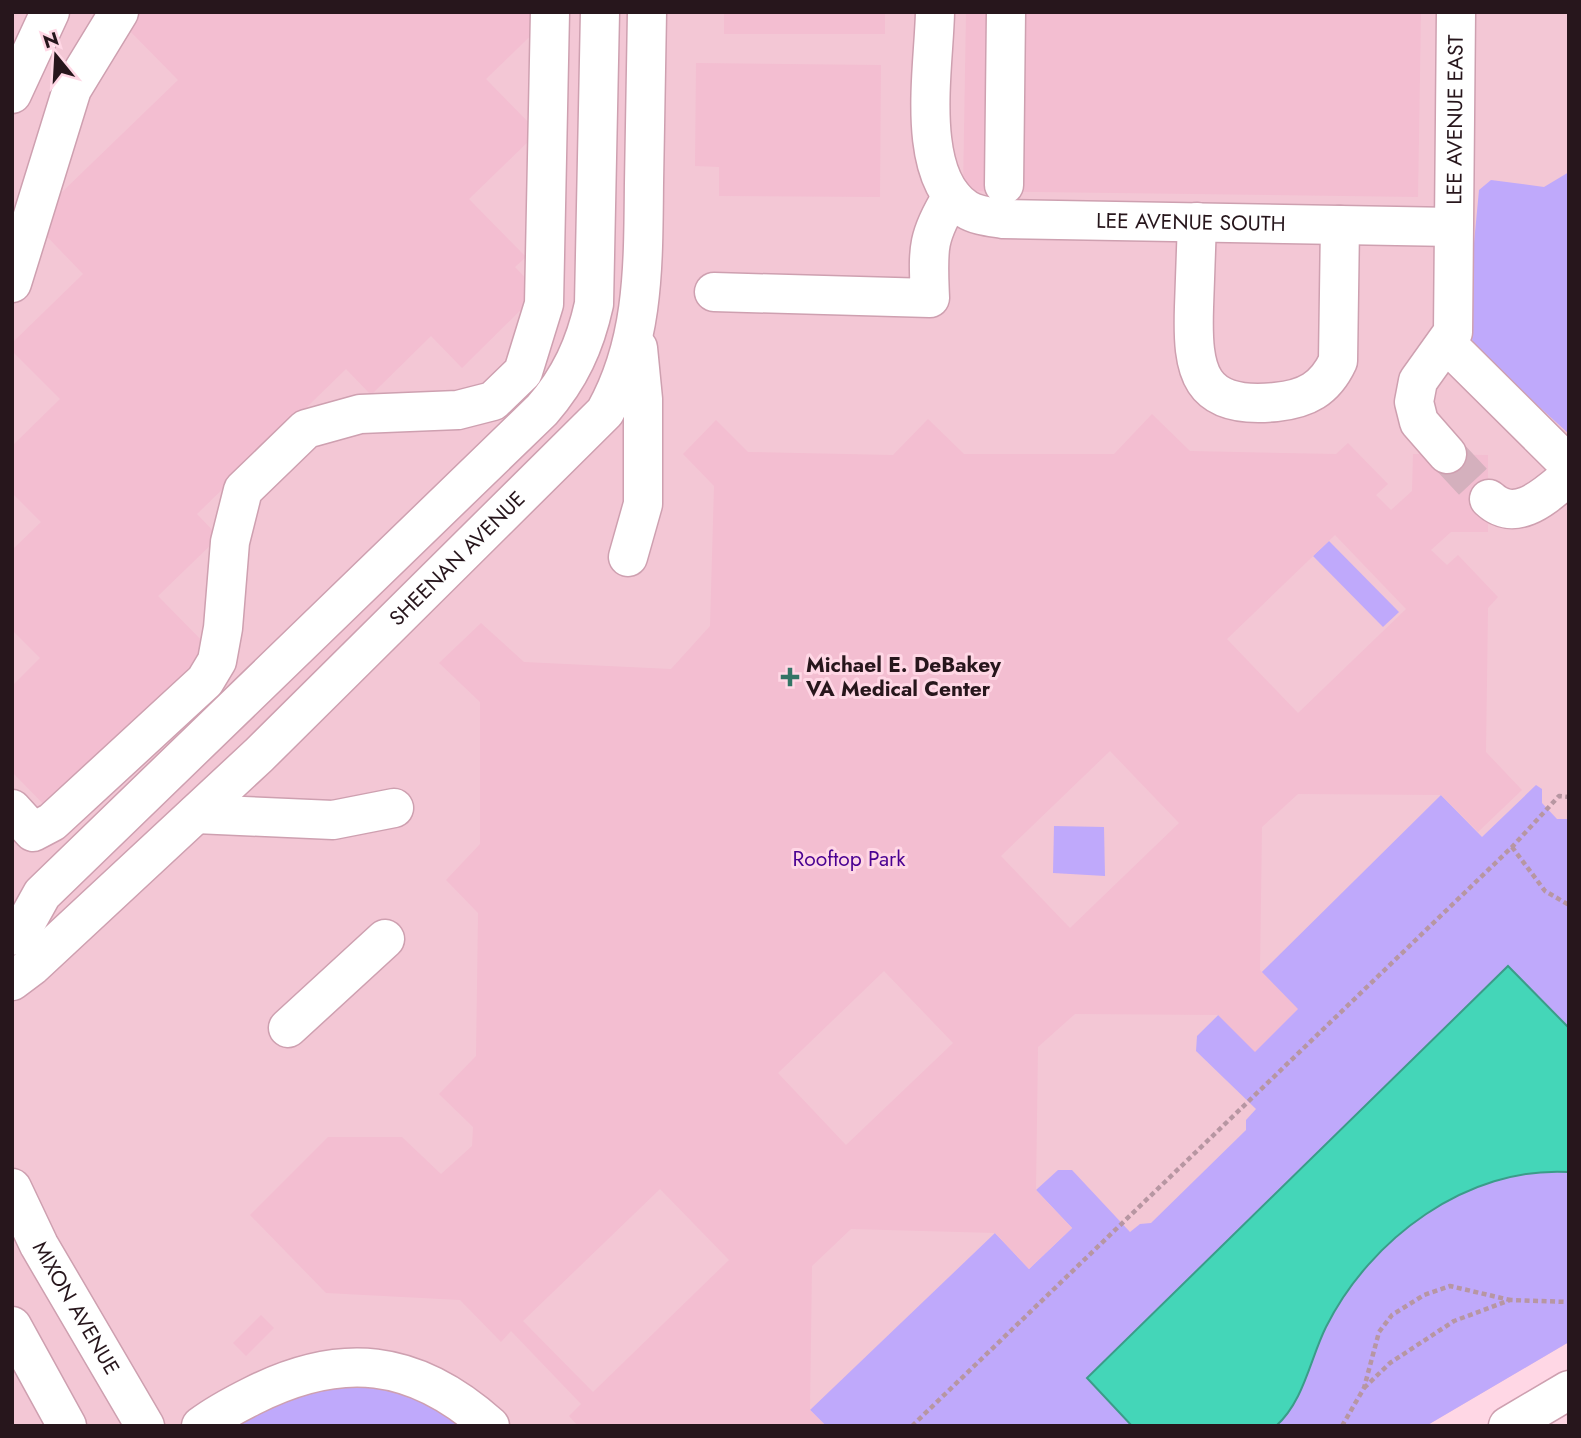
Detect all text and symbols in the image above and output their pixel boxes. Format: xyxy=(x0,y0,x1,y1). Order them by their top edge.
north arrow xyxy=(21,21,91,91)
text: N xyxy=(40,25,62,55)
street label: LEE AVENUE EAST xyxy=(1439,34,1471,205)
street label: LEE AVENUE SOUTH xyxy=(1096,206,1286,239)
street label: SHEENAN AVENUE xyxy=(383,484,532,633)
place label: Michael E. DeBakey VA Medical Center xyxy=(805,650,1002,704)
marker: Michael E. DeBakey VA Medical Center xyxy=(780,667,800,687)
park label: Rooftop Park xyxy=(793,844,906,874)
street label: MIXON AVENUE xyxy=(25,1236,127,1380)

